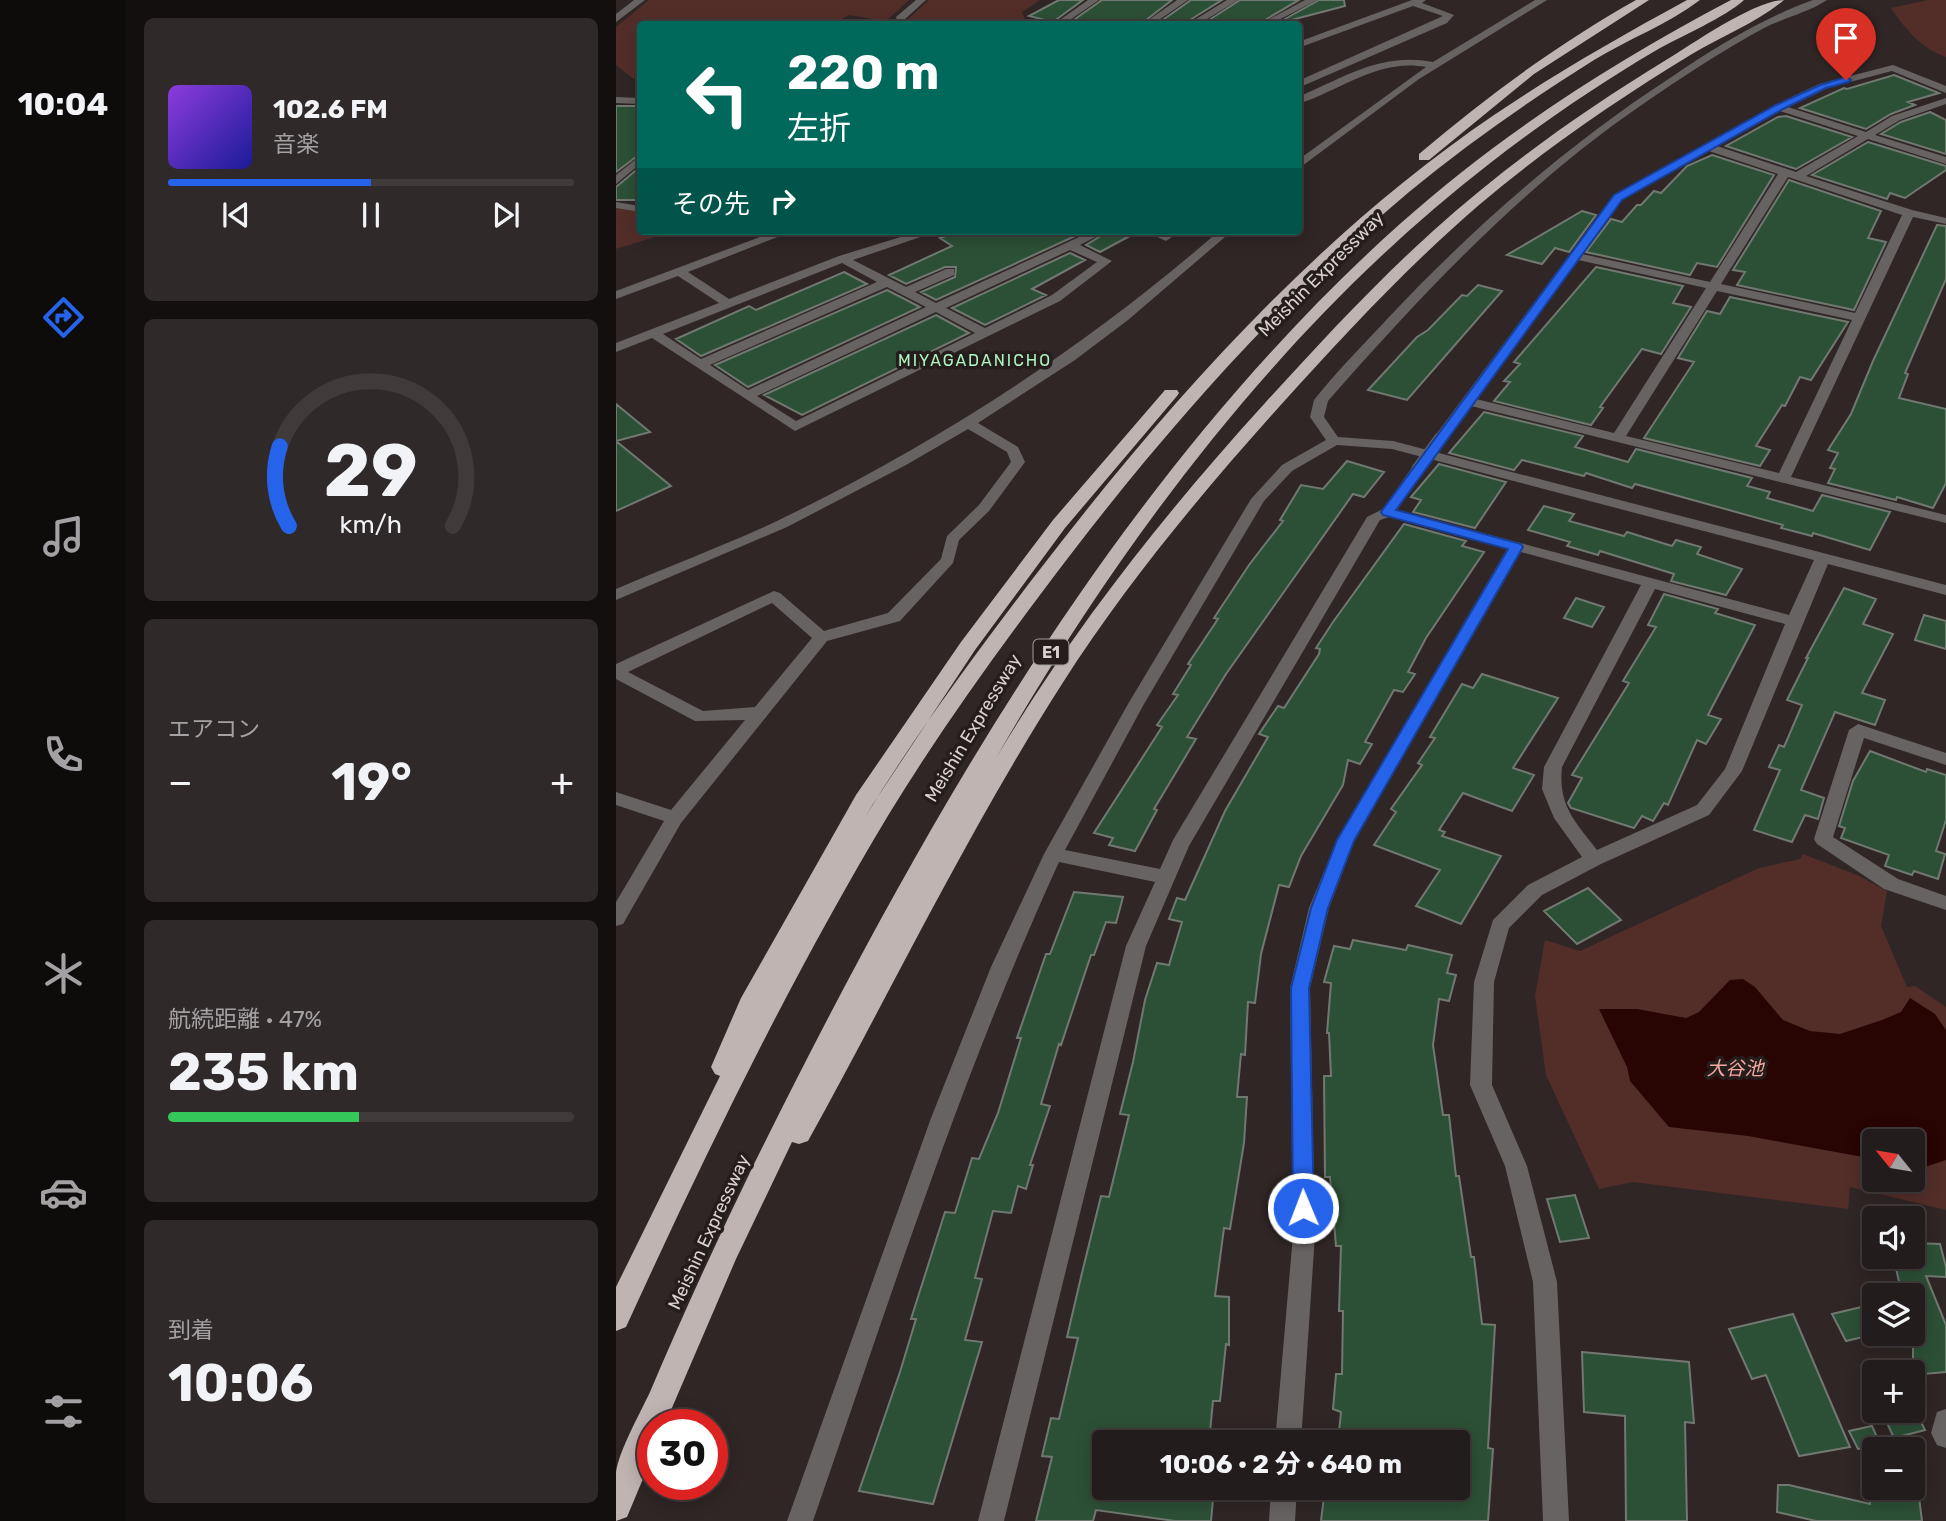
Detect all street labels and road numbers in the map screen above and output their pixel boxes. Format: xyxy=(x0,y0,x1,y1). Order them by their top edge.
street label: Meishin Expressway xyxy=(1254,207,1388,341)
road number: E1 xyxy=(1034,639,1068,664)
street label: Meishin Expressway xyxy=(920,650,1026,806)
street label: Meishin Expressway xyxy=(663,1151,755,1313)

